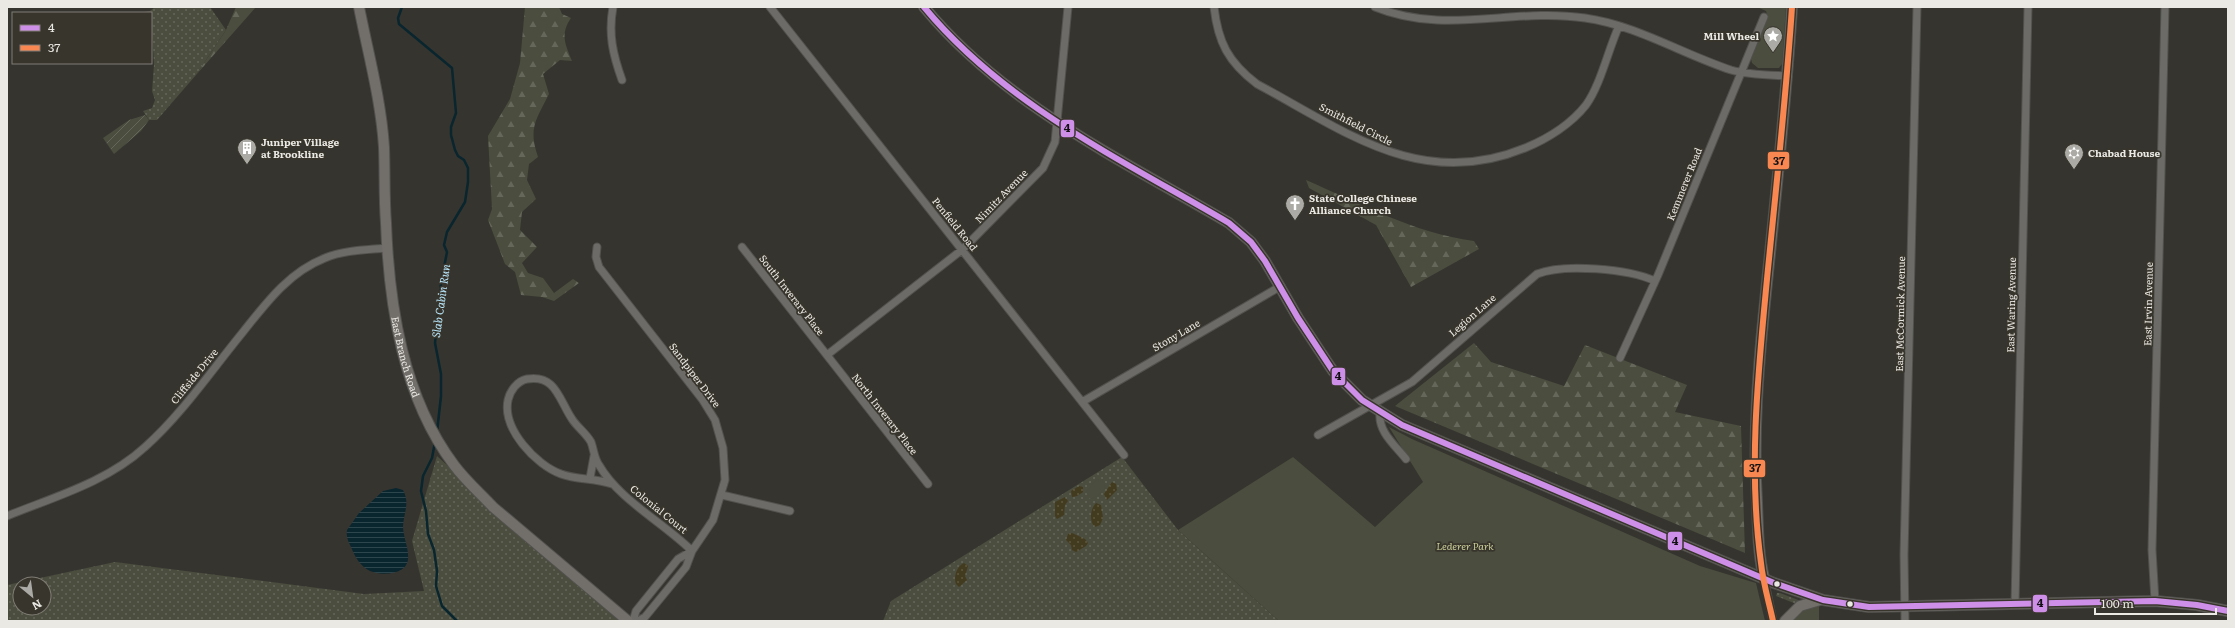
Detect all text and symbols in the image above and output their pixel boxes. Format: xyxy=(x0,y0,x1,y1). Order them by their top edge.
legend xyxy=(12,12,152,64)
text: 4 xyxy=(48,18,55,36)
place icon: Mill Wheel xyxy=(1762,25,1784,53)
place label: Mill Wheel xyxy=(1703,28,1759,43)
text: 37 xyxy=(48,38,60,56)
street label: Smithfield Circle xyxy=(1317,99,1396,149)
line badge: 4 xyxy=(1060,119,1075,138)
text: 4 xyxy=(1064,119,1071,135)
place label: Juniper Village at Brookline xyxy=(261,134,339,161)
building icon: Juniper Village at Brookline xyxy=(236,137,258,165)
synagogue icon: Chabad House xyxy=(2063,142,2085,170)
street label: Kemmerer Road xyxy=(1662,145,1705,223)
place label: Chabad House xyxy=(2088,145,2161,160)
line badge: 37 xyxy=(1767,151,1790,170)
text: 37 xyxy=(1773,152,1785,168)
street label: Nimitz Avenue xyxy=(971,165,1030,226)
place label: State College Chinese Alliance Church xyxy=(1309,190,1417,217)
church icon: State College Chinese Alliance Church xyxy=(1284,193,1306,221)
street label: Penfield Road xyxy=(929,194,982,254)
street label: South Inverary Place xyxy=(756,251,829,338)
street label: East McCormick Avenue xyxy=(1891,256,1908,372)
street label: East Waring Avenue xyxy=(2002,257,2019,353)
street label: East Irvin Avenue xyxy=(2139,262,2156,346)
water label: Slab Cabin Run xyxy=(427,263,453,339)
street label: Legion Lane xyxy=(1445,290,1499,339)
street label: East Branch Road xyxy=(388,315,424,399)
street label: Stony Lane xyxy=(1149,315,1202,354)
street label: Sandpiper Drive xyxy=(666,339,725,410)
street label: Cliffside Drive xyxy=(166,345,221,407)
line badge: 4 xyxy=(1331,367,1346,386)
text: 4 xyxy=(1335,367,1342,383)
street label: North Inverary Place xyxy=(849,370,922,457)
line badge: 37 xyxy=(1743,459,1766,478)
text: 37 xyxy=(1749,459,1761,475)
street label: Colonial Court xyxy=(627,481,691,537)
line badge: 4 xyxy=(1667,531,1683,551)
text: 4 xyxy=(1672,532,1679,548)
park label: Lederer Park xyxy=(1436,538,1494,553)
north arrow xyxy=(12,576,52,616)
unlabelled marker xyxy=(1772,579,1782,589)
scale bar xyxy=(2095,590,2216,616)
line badge: 4 xyxy=(2032,594,2048,613)
text: 4 xyxy=(2037,594,2044,610)
text: 100 m xyxy=(2101,594,2134,612)
text: N xyxy=(29,596,45,615)
unlabelled marker xyxy=(1845,599,1855,609)

